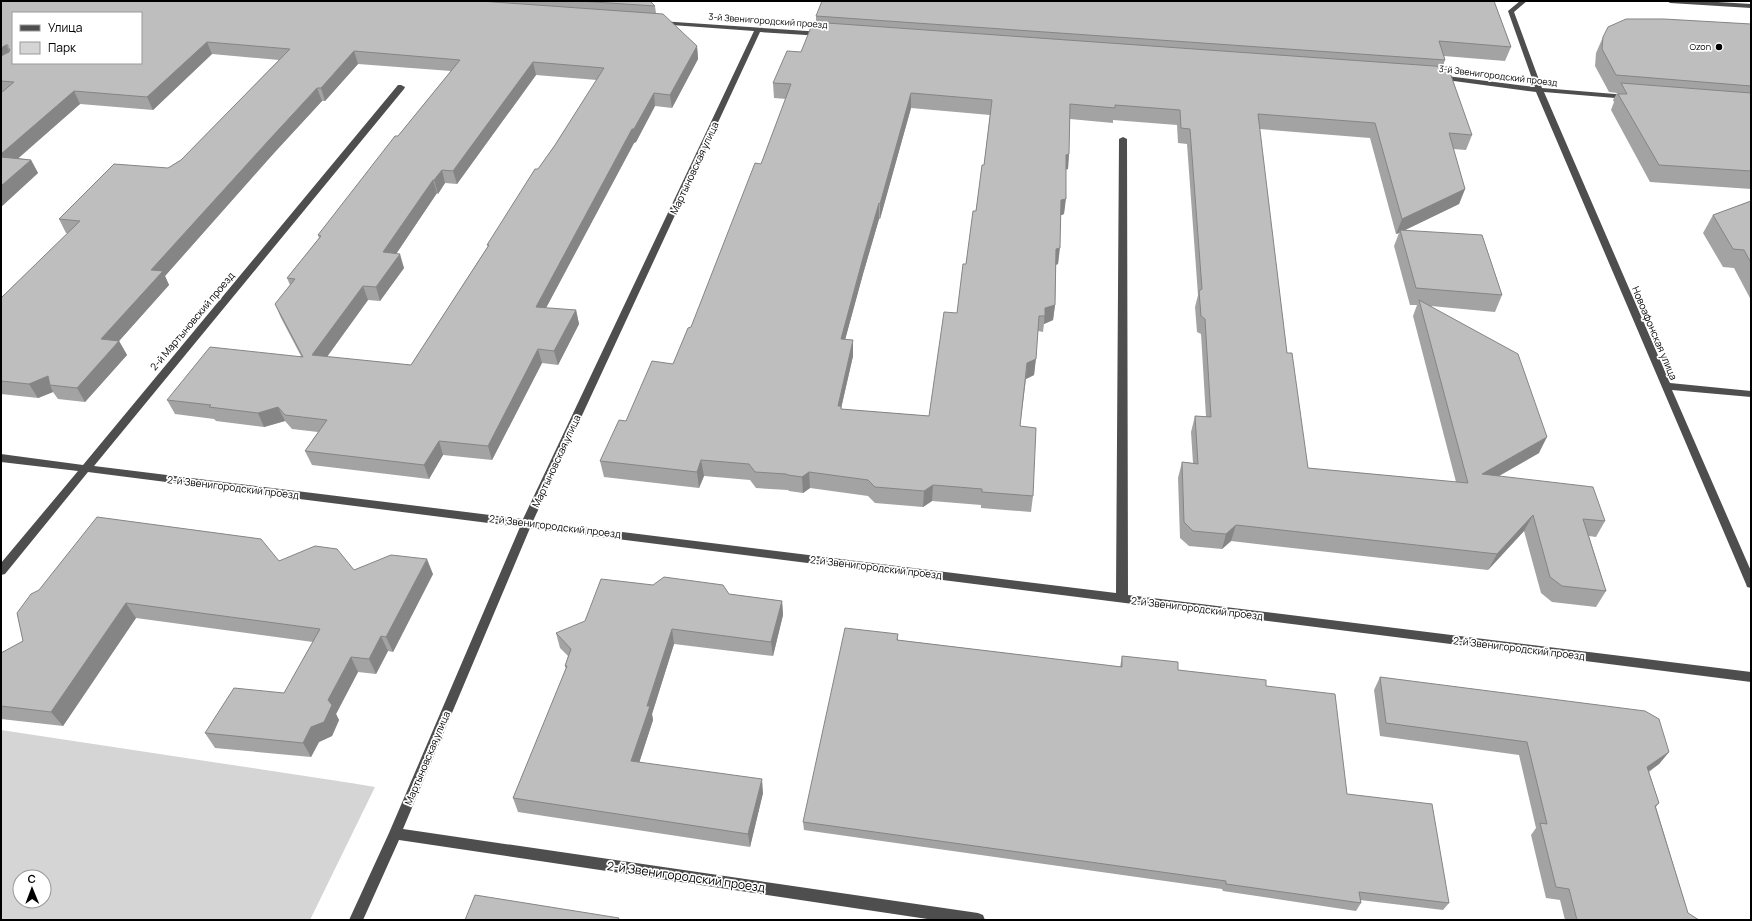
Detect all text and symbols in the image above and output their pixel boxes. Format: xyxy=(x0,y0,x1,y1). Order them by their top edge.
street label: 3-й Звенигородский проезд xyxy=(708,10,829,31)
legend xyxy=(12,12,142,64)
text: Улица xyxy=(48,19,82,36)
text: Парк xyxy=(48,39,77,56)
place label: Ozon xyxy=(1689,40,1711,53)
marker: Ozon xyxy=(1714,42,1724,52)
street label: 3-й Звенигородский проезд xyxy=(1438,62,1559,89)
street label: Мартыновская улица xyxy=(666,119,722,217)
street label: 2-й Мартыновский проезд xyxy=(147,269,237,373)
street label: Новоафонская улица xyxy=(1629,284,1681,382)
street label: Мартыновская улица xyxy=(528,412,584,510)
street label: 2-й Звенигородский проезд xyxy=(166,472,300,502)
street label: 2-й Звенигородский проезд xyxy=(488,511,622,541)
street label: 2-й Звенигородский проезд xyxy=(809,552,943,582)
street label: 2-й Звенигородский проезд xyxy=(1130,593,1264,623)
street label: 2-й Звенигородский проезд xyxy=(1452,633,1586,663)
street label: Мартыновская улица xyxy=(401,709,453,807)
street label: 2-й Звенигородский проезд xyxy=(606,857,766,896)
north arrow xyxy=(12,869,52,909)
text: С xyxy=(28,871,36,886)

